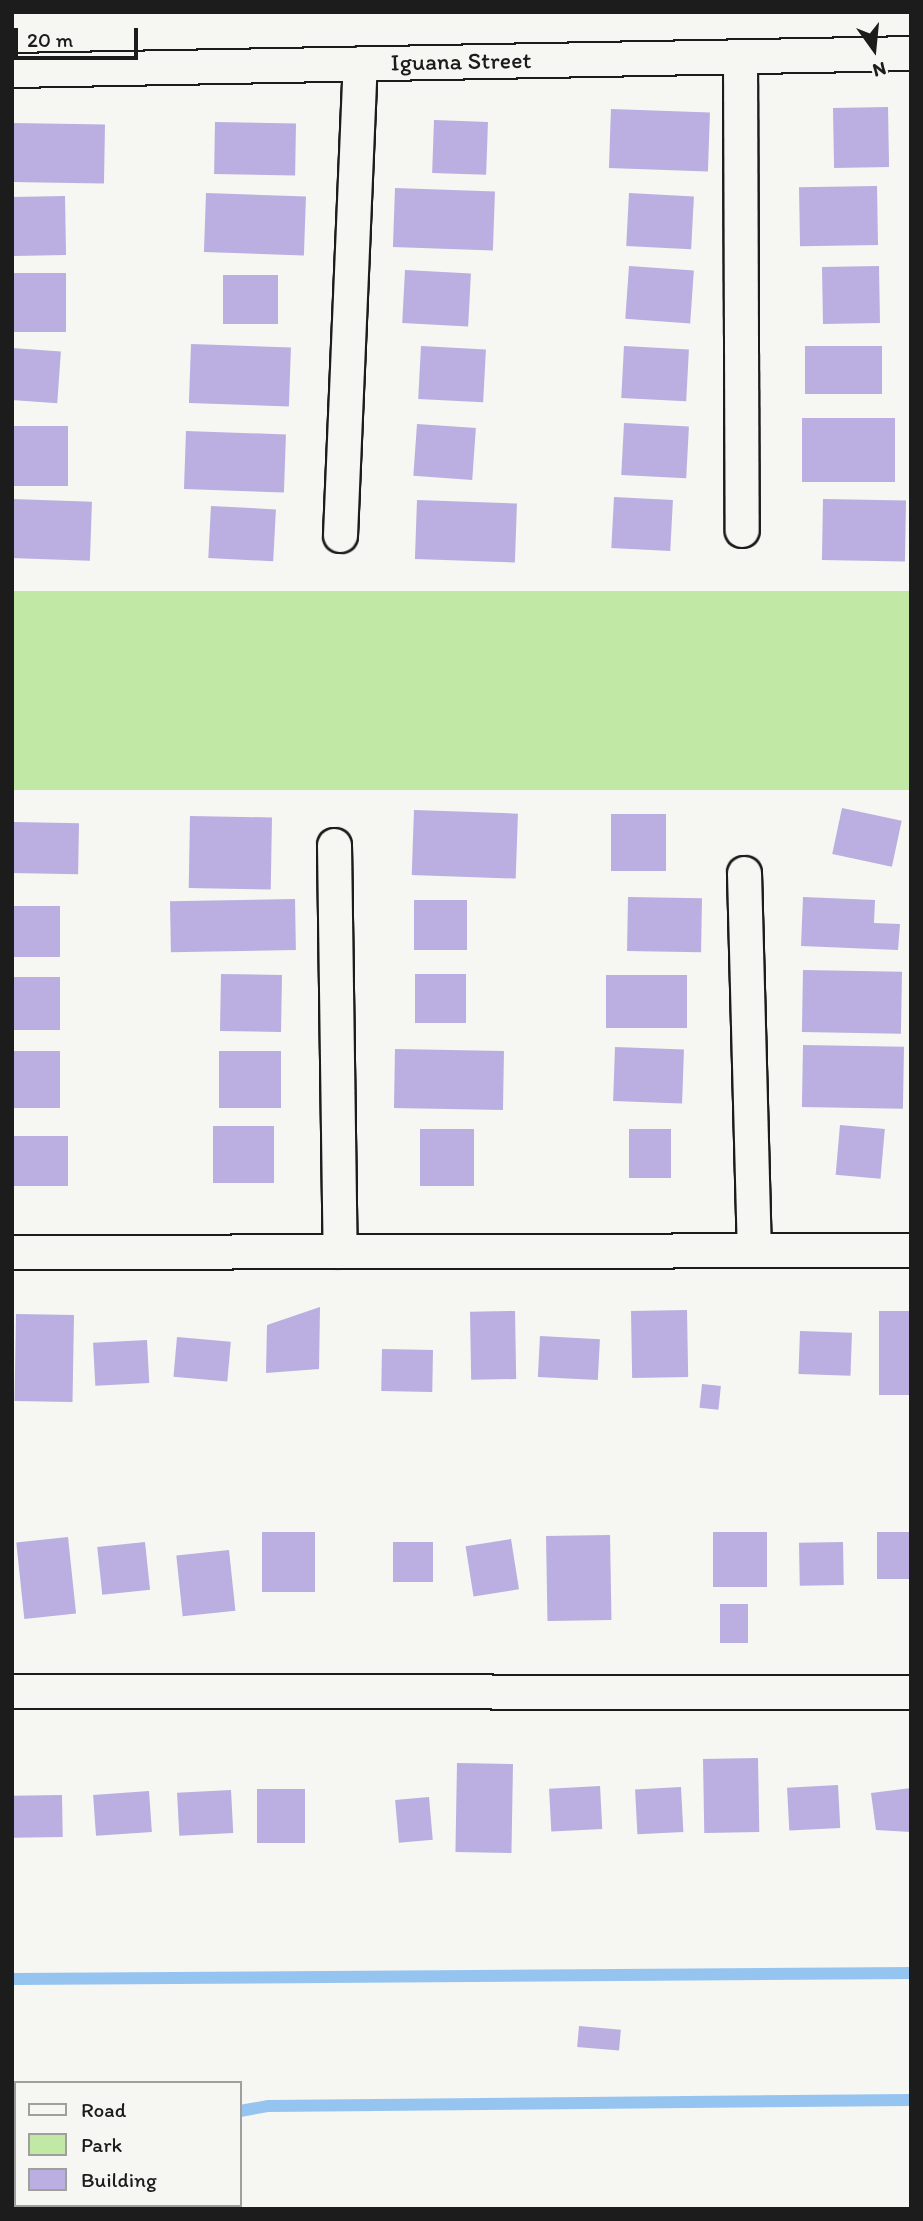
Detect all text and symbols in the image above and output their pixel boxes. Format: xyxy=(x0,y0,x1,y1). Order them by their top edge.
scale bar xyxy=(18,14,142,58)
north arrow xyxy=(839,14,909,84)
text: 20 m xyxy=(27,27,73,52)
street label: Iguana Street xyxy=(391,45,531,77)
text: N xyxy=(870,57,889,83)
legend xyxy=(14,2081,242,2207)
text: Road xyxy=(81,2097,126,2122)
text: Park xyxy=(81,2132,122,2157)
text: Building xyxy=(81,2167,157,2192)

